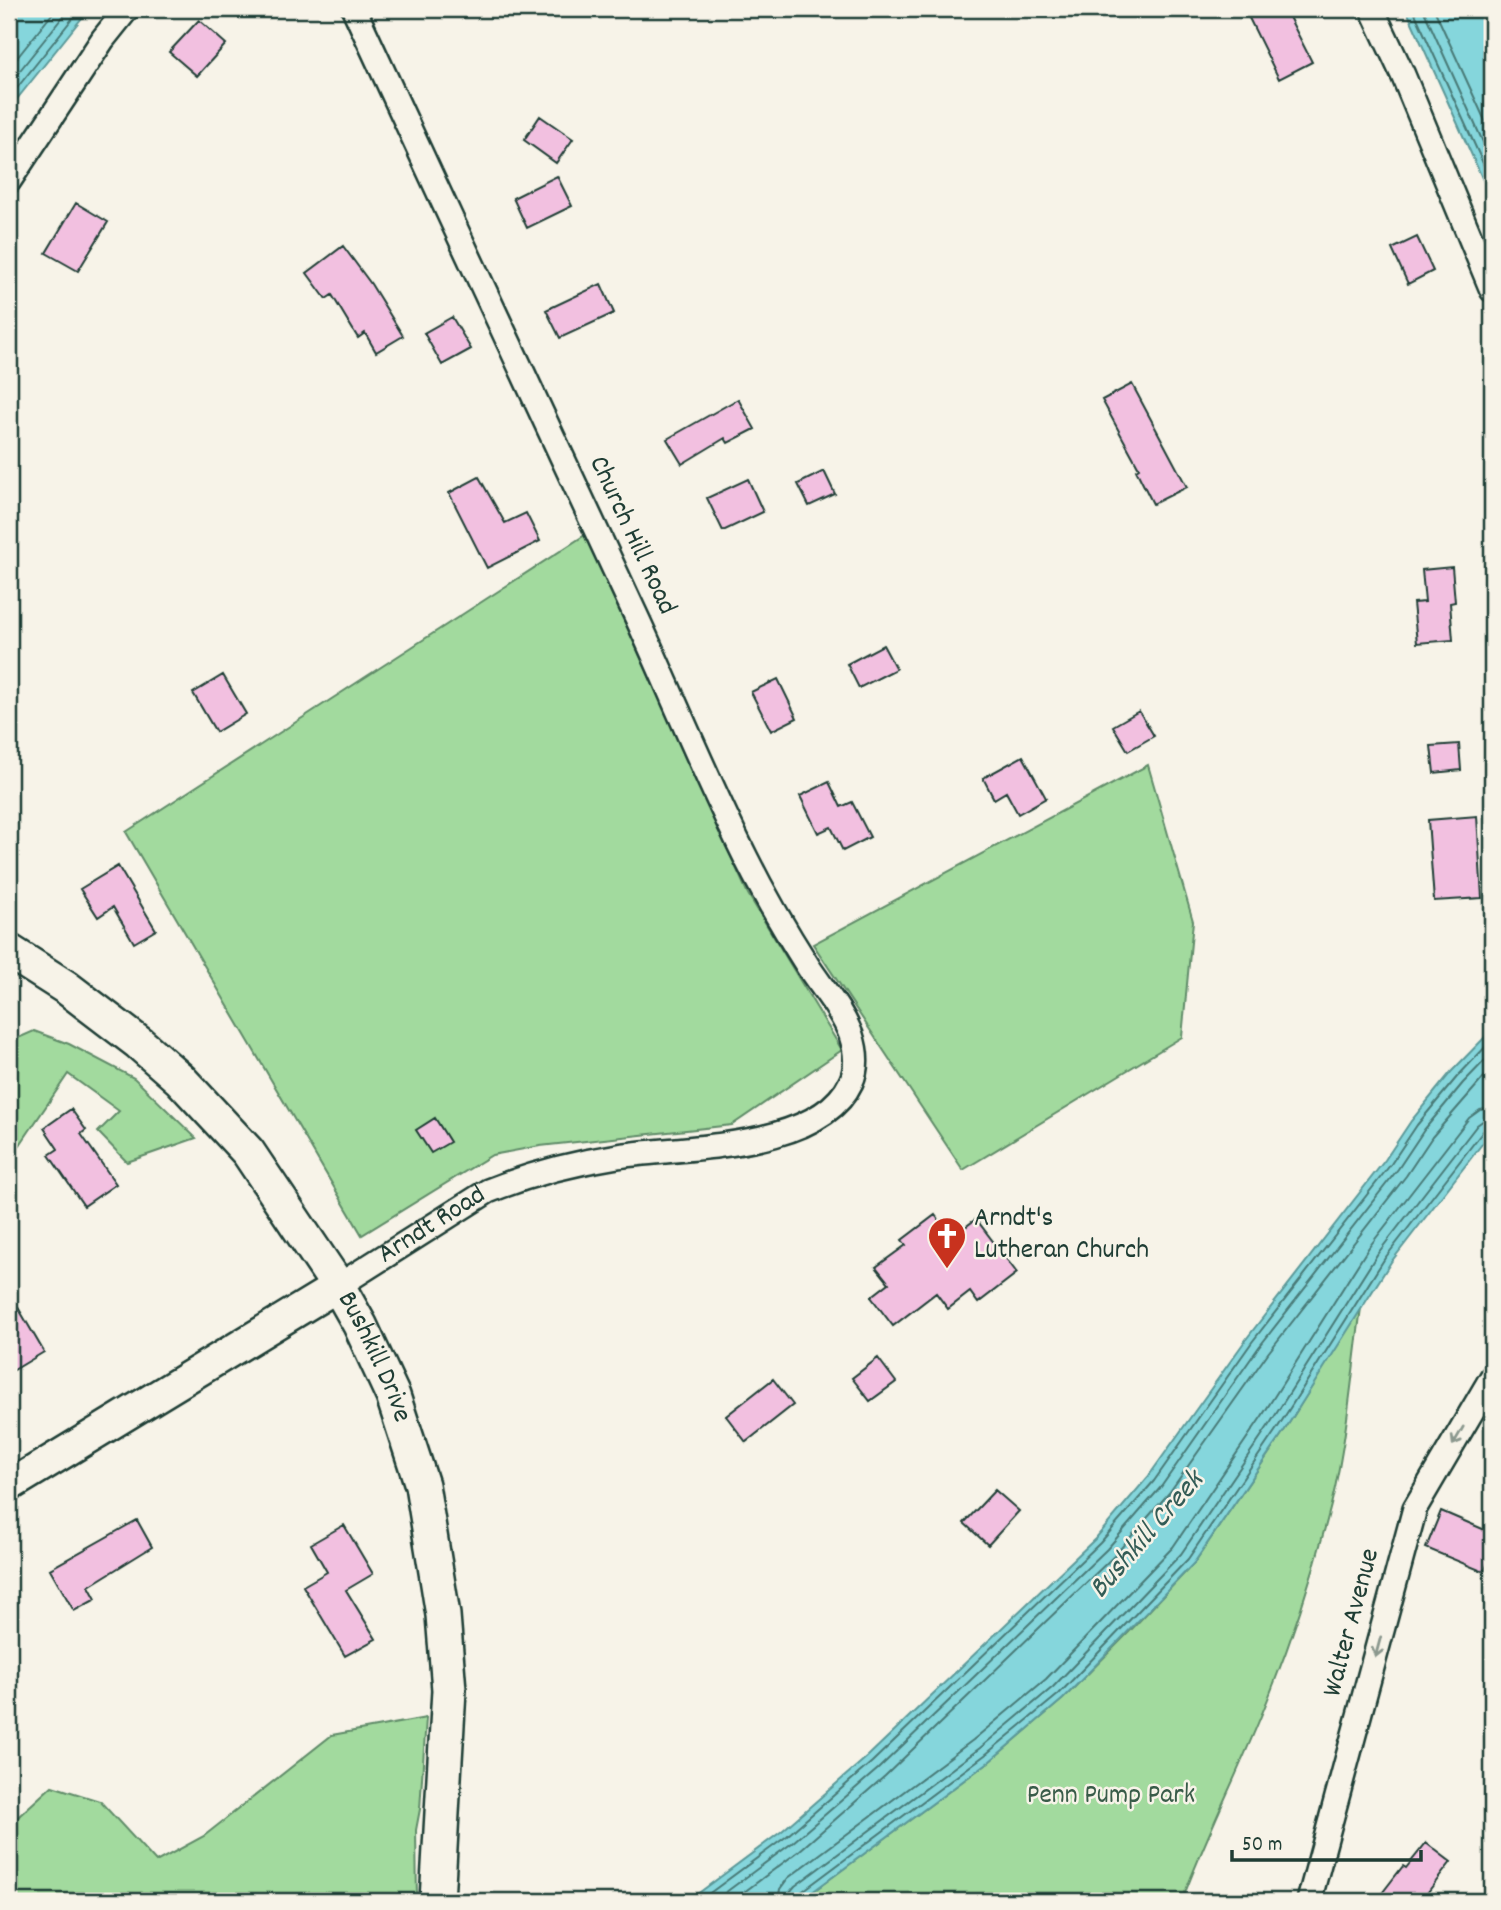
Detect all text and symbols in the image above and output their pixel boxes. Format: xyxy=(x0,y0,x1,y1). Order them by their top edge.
street label: Church Hill Road xyxy=(577,450,685,622)
street label: Arndt Road xyxy=(371,1177,494,1275)
place label: Arndt's Lutheran Church xyxy=(974,1200,1149,1272)
church icon: Arndt's Lutheran Church xyxy=(926,1215,968,1270)
street label: Bushkill Drive xyxy=(325,1285,420,1428)
one-way arrow xyxy=(1450,1425,1464,1445)
water label: Bushkill Creek xyxy=(1080,1461,1218,1609)
street label: Walter Avenue xyxy=(1314,1544,1392,1702)
one-way arrow xyxy=(1370,1636,1383,1658)
park label: Penn Pump Park xyxy=(1027,1777,1195,1817)
scale bar xyxy=(1232,1819,1420,1863)
text: 50 m xyxy=(1242,1831,1282,1861)

